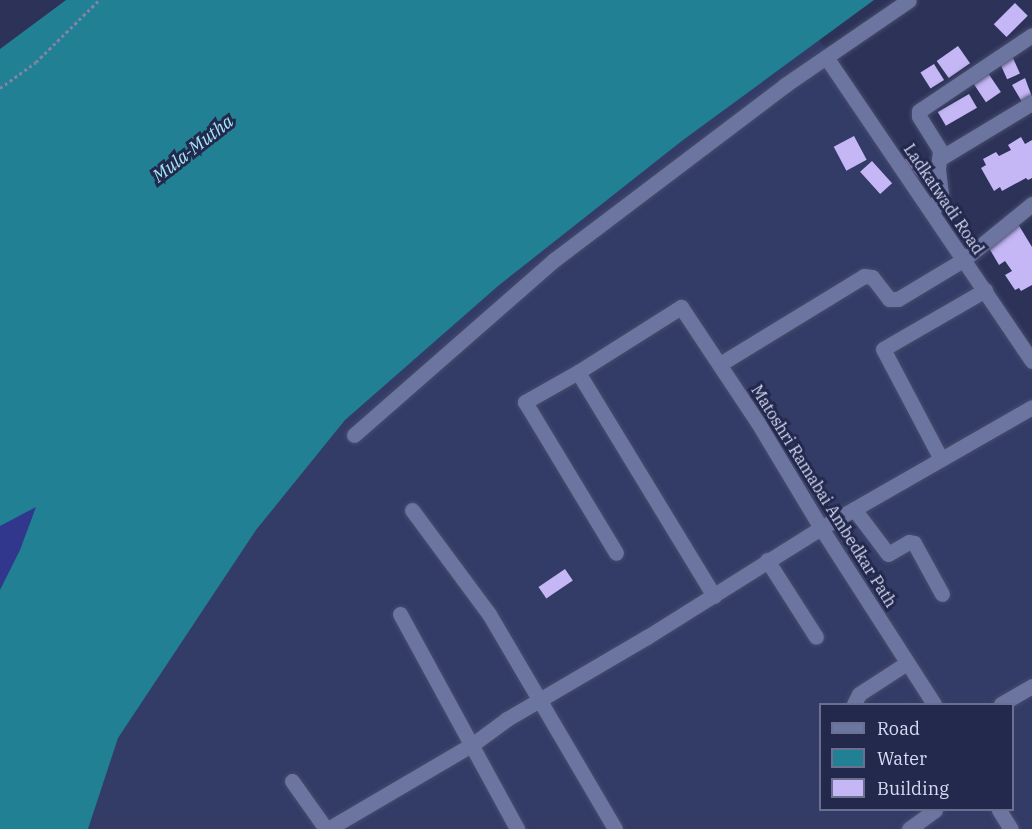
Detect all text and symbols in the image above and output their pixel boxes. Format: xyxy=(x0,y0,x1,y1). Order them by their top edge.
water label: Mula-Mutha xyxy=(148,111,238,187)
street label: Ladkatwadi Road xyxy=(900,140,988,258)
street label: Matoshri Ramabai Ambedkar Path xyxy=(747,381,901,611)
legend xyxy=(819,703,1014,811)
text: Road xyxy=(877,717,920,740)
text: Water xyxy=(877,747,927,770)
text: Building xyxy=(877,777,949,800)

